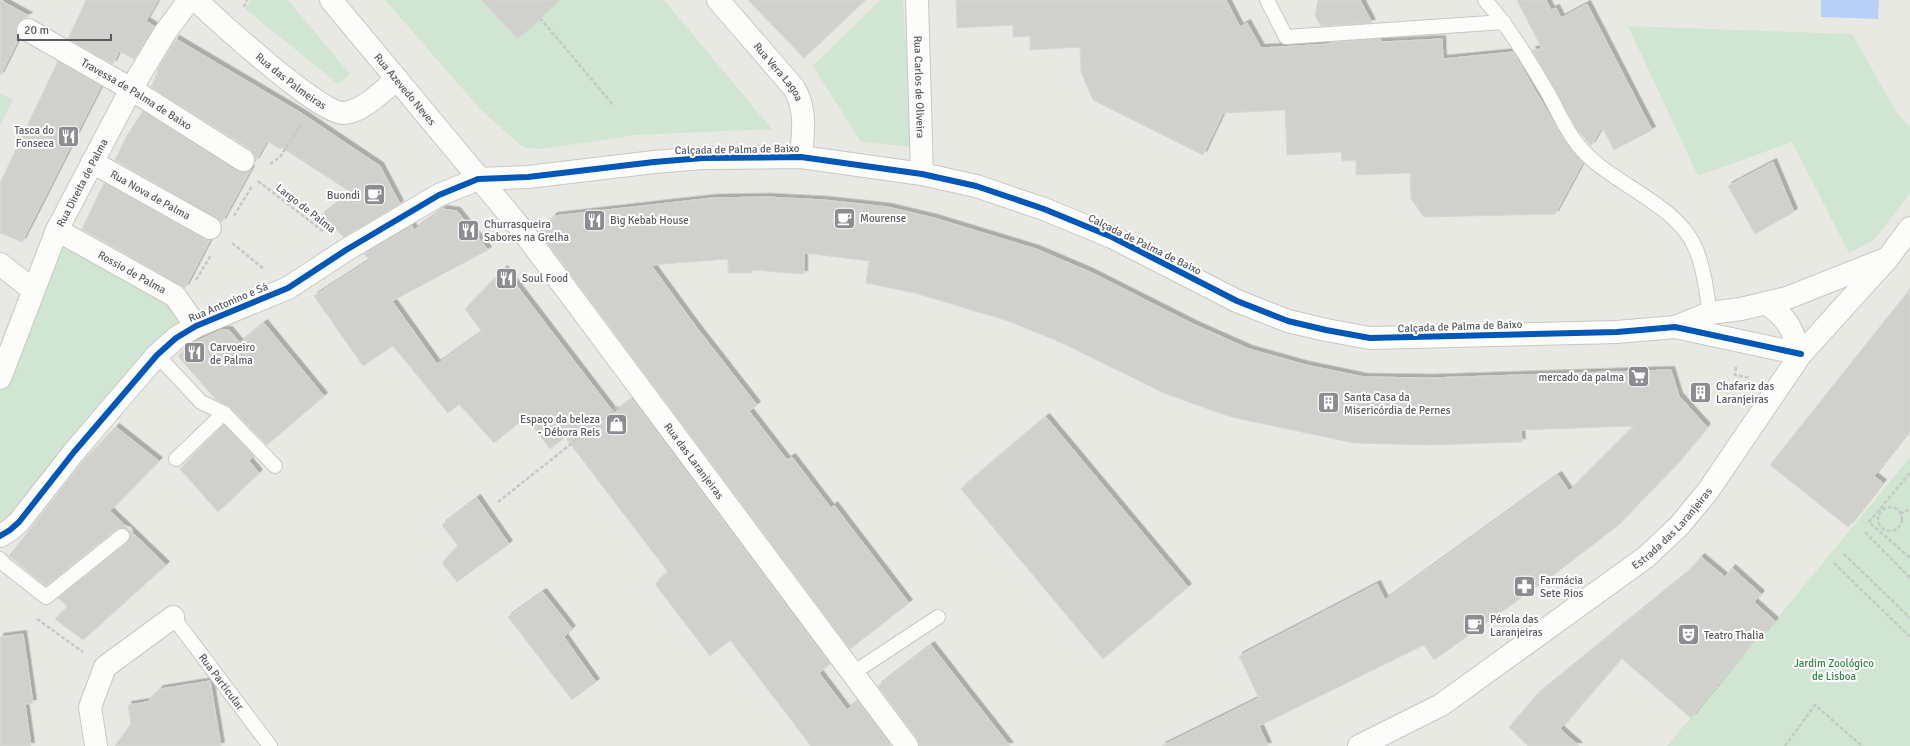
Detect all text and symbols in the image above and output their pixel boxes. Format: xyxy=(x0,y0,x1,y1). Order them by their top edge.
scale bar xyxy=(18,16,111,42)
text: 20 m xyxy=(24,23,49,38)
street label: Rua Carlos de Oliveira xyxy=(911,35,927,139)
street label: Rua Vera Lagoa xyxy=(751,40,805,103)
street label: Rua das Palmeiras xyxy=(253,50,329,112)
street label: Rua Azevedo Neves xyxy=(371,51,439,128)
street label: Travessa de Palma de Baixo xyxy=(79,56,194,133)
restaurant icon: Tasca do Fonseca xyxy=(56,123,82,149)
place label: Tasca do Fonseca xyxy=(14,124,54,150)
street label: Rua Direita de Palma xyxy=(54,136,111,229)
street label: Calçada de Palma de Baixo xyxy=(675,142,800,157)
street label: Rua Nova de Palma xyxy=(108,168,193,223)
street label: Largo de Palma xyxy=(273,181,338,236)
cafe icon: Buondi xyxy=(362,182,388,208)
place label: Buondi xyxy=(327,189,360,202)
cafe icon: Mourense xyxy=(831,205,857,231)
restaurant icon: Big Kebab House xyxy=(582,207,608,233)
street label: Calçada de Palma de Baixo xyxy=(1086,211,1204,278)
place label: Mourense xyxy=(860,212,906,225)
place label: Big Kebab House xyxy=(610,214,689,227)
restaurant icon: Churrasqueira Sabores na Grelha xyxy=(456,217,482,243)
place label: Churrasqueira Sabores na Grelha xyxy=(484,218,569,244)
street label: Rossio de Palma xyxy=(95,248,169,297)
restaurant icon: Soul Food xyxy=(494,265,520,291)
place label: Soul Food xyxy=(522,272,568,285)
street label: Rua Antonino e Sá xyxy=(186,280,270,325)
street label: Calçada de Palma de Baixo xyxy=(1398,318,1523,335)
restaurant icon: Carvoeiro de Palma xyxy=(182,340,208,366)
place label: Carvoeiro de Palma xyxy=(210,341,255,367)
supermarket icon: mercado da palma xyxy=(1626,364,1652,390)
place label: mercado da palma xyxy=(1538,371,1624,384)
building icon: Chafariz das Laranjeiras xyxy=(1687,379,1713,405)
place label: Chafariz das Laranjeiras xyxy=(1716,380,1774,406)
building icon: Santa Casa da Misericórdia de Pernes xyxy=(1315,390,1341,416)
place label: Santa Casa da Misericórdia de Pernes xyxy=(1344,391,1451,417)
shop icon: Espaço da beleza - Débora Reis xyxy=(603,412,629,438)
place label: Espaço da beleza - Débora Reis xyxy=(520,413,600,439)
street label: Rua das Laranjeiras xyxy=(661,420,727,502)
street label: Estrada das Laranjeiras xyxy=(1629,485,1715,572)
pharmacy icon: Farmácia Sete Rios xyxy=(1512,573,1538,599)
place label: Farmácia Sete Rios xyxy=(1540,574,1584,600)
cafe icon: Pérola das Laranjeiras xyxy=(1462,612,1488,638)
place label: Pérola das Laranjeiras xyxy=(1490,613,1543,639)
theatre icon: Teatro Thalia xyxy=(1676,622,1702,648)
place label: Teatro Thalia xyxy=(1704,629,1764,642)
street label: Rua Particular xyxy=(196,651,247,713)
park label: Jardim Zoológico de Lisboa xyxy=(1794,657,1874,683)

